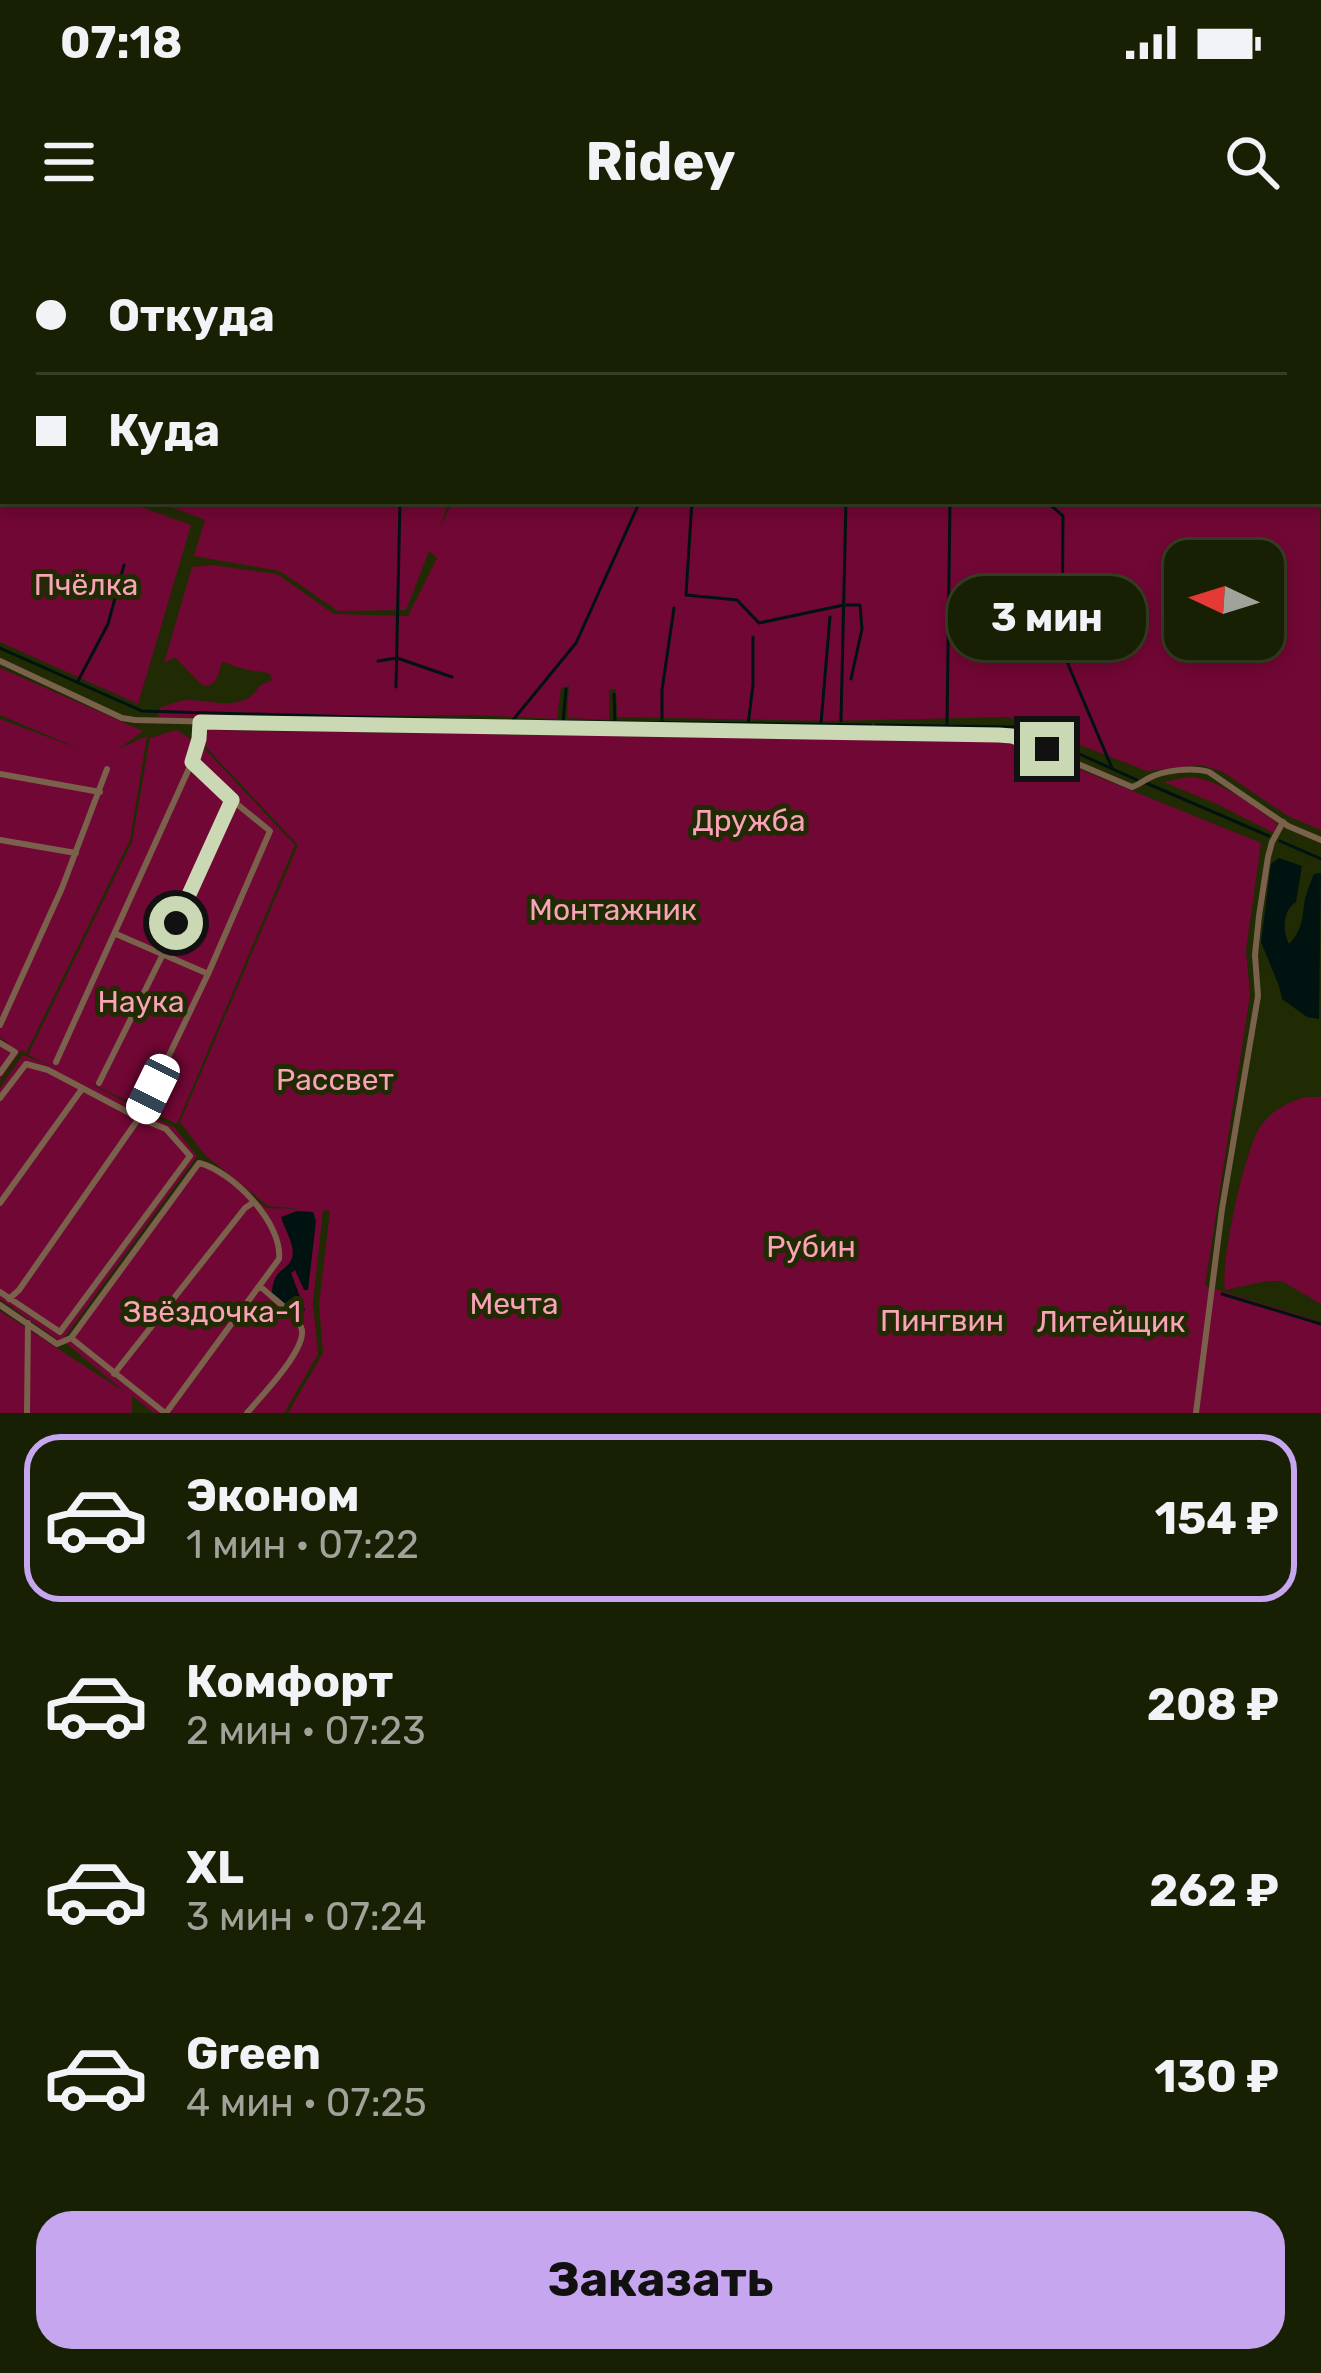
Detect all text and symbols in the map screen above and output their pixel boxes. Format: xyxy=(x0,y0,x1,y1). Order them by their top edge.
text: 07:18 xyxy=(60,16,182,69)
icon: menu xyxy=(36,129,102,195)
icon: search xyxy=(1219,129,1285,195)
text: Ridey xyxy=(586,130,735,194)
text: Откуда xyxy=(108,289,275,342)
text: Куда xyxy=(108,404,220,457)
north arrow xyxy=(1164,540,1284,660)
map controls xyxy=(1164,540,1284,660)
park label: Пчёлка xyxy=(34,567,138,603)
callout: 3 мин xyxy=(948,575,1146,659)
text: 3 мин xyxy=(991,595,1103,641)
route end xyxy=(1020,722,1074,776)
park label: Дружба xyxy=(693,803,805,839)
park label: Монтажник xyxy=(529,892,697,928)
route start xyxy=(149,896,203,950)
park label: Наука xyxy=(97,984,185,1020)
car xyxy=(121,1049,185,1129)
park label: Рассвет xyxy=(276,1062,394,1098)
park label: Рубин xyxy=(766,1229,856,1265)
park label: Мечта xyxy=(469,1286,559,1322)
park label: Звёздочка-1 xyxy=(123,1294,301,1330)
park label: Пингвин xyxy=(880,1303,1004,1339)
park label: Литейщик xyxy=(1037,1304,1185,1340)
icon: car xyxy=(42,1464,150,1572)
text: Эконом xyxy=(186,1469,360,1522)
text: 154 ₽ xyxy=(1155,1492,1279,1545)
text: 1 мин · 07:22 xyxy=(186,1522,419,1568)
icon: car xyxy=(42,1650,150,1758)
text: Комфорт xyxy=(186,1655,393,1708)
text: 208 ₽ xyxy=(1147,1678,1279,1731)
text: 2 мин · 07:23 xyxy=(186,1708,426,1754)
icon: car xyxy=(42,1836,150,1944)
text: XL xyxy=(186,1841,244,1894)
text: 262 ₽ xyxy=(1149,1864,1279,1917)
text: 3 мин · 07:24 xyxy=(186,1894,427,1940)
icon: car xyxy=(42,2022,150,2130)
text: Green xyxy=(186,2027,321,2080)
text: 130 ₽ xyxy=(1154,2050,1279,2103)
text: 4 мин · 07:25 xyxy=(186,2080,427,2126)
button: Заказать xyxy=(36,2211,1285,2349)

